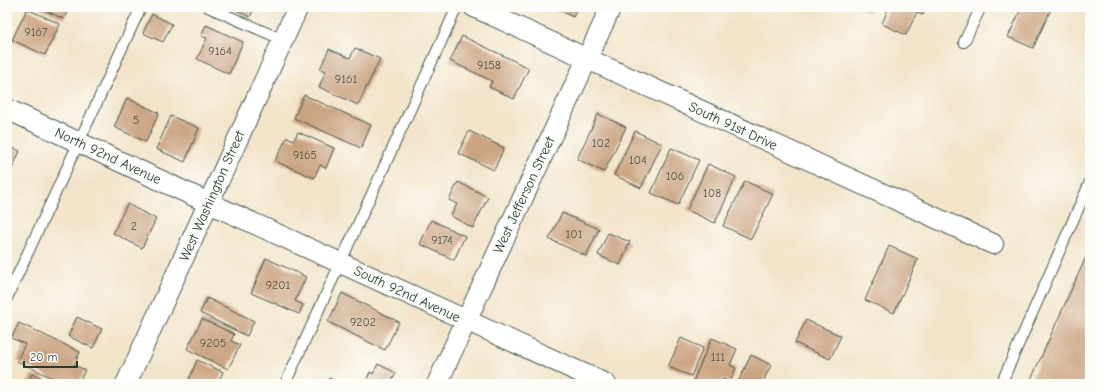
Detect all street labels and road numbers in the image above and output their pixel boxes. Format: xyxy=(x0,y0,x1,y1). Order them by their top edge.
street label: South 91st Drive xyxy=(686,98,780,154)
street label: North 92nd Avenue xyxy=(52,124,164,188)
street label: West Washington Street xyxy=(176,127,249,264)
street label: West Jefferson Street xyxy=(489,133,559,256)
street label: South 92nd Avenue xyxy=(351,262,463,326)

